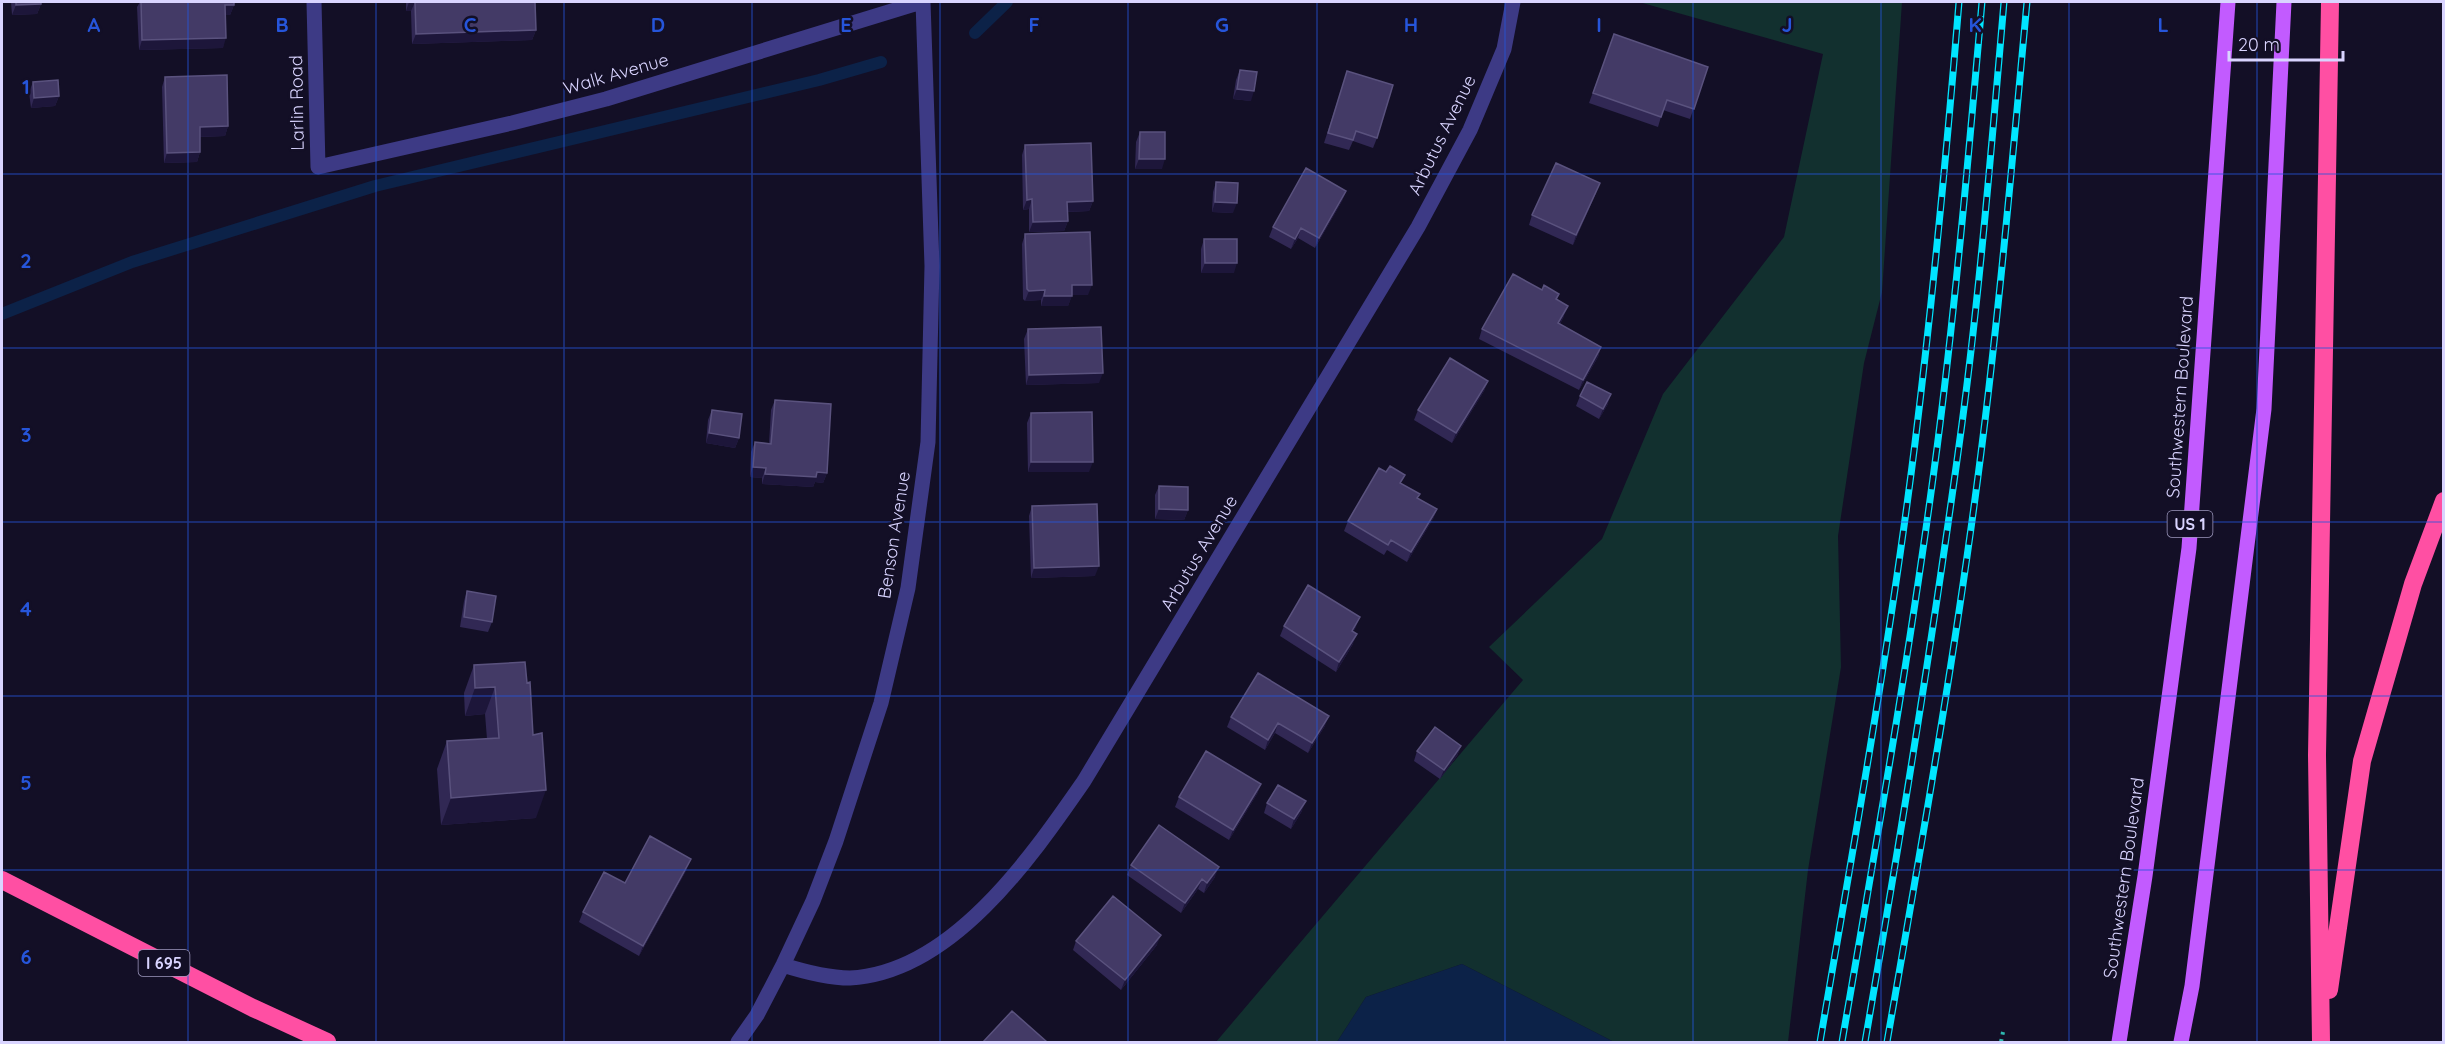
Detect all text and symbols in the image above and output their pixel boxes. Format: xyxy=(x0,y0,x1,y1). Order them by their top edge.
text: A xyxy=(88,12,101,37)
text: B xyxy=(275,12,289,37)
text: C xyxy=(464,12,477,37)
text: D xyxy=(651,12,665,37)
text: E xyxy=(840,12,852,37)
text: F xyxy=(1028,12,1040,37)
text: G xyxy=(1215,12,1229,37)
text: H xyxy=(1404,12,1418,37)
text: I xyxy=(1596,12,1602,37)
text: J xyxy=(1781,12,1793,37)
text: K xyxy=(1968,12,1982,37)
text: L xyxy=(2157,12,2169,37)
scale bar xyxy=(2229,24,2343,62)
text: 20 m xyxy=(2238,33,2280,56)
street label: Walk Avenue xyxy=(561,48,671,100)
street label: Larlin Road xyxy=(284,55,309,151)
street label: Arbutus Avenue xyxy=(1403,71,1481,199)
text: 1 xyxy=(22,74,30,99)
text: 2 xyxy=(20,248,32,273)
street label: Southwestern Boulevard xyxy=(2161,295,2198,499)
text: 3 xyxy=(21,422,31,447)
street label: Benson Avenue xyxy=(872,470,915,600)
street label: Arbutus Avenue xyxy=(1155,491,1242,615)
road number: US 1 xyxy=(2168,511,2212,537)
text: 4 xyxy=(20,596,32,621)
text: 5 xyxy=(20,770,32,795)
street label: Southwestern Boulevard xyxy=(2098,776,2149,980)
text: 6 xyxy=(20,944,32,969)
road number: I 695 xyxy=(138,950,190,976)

